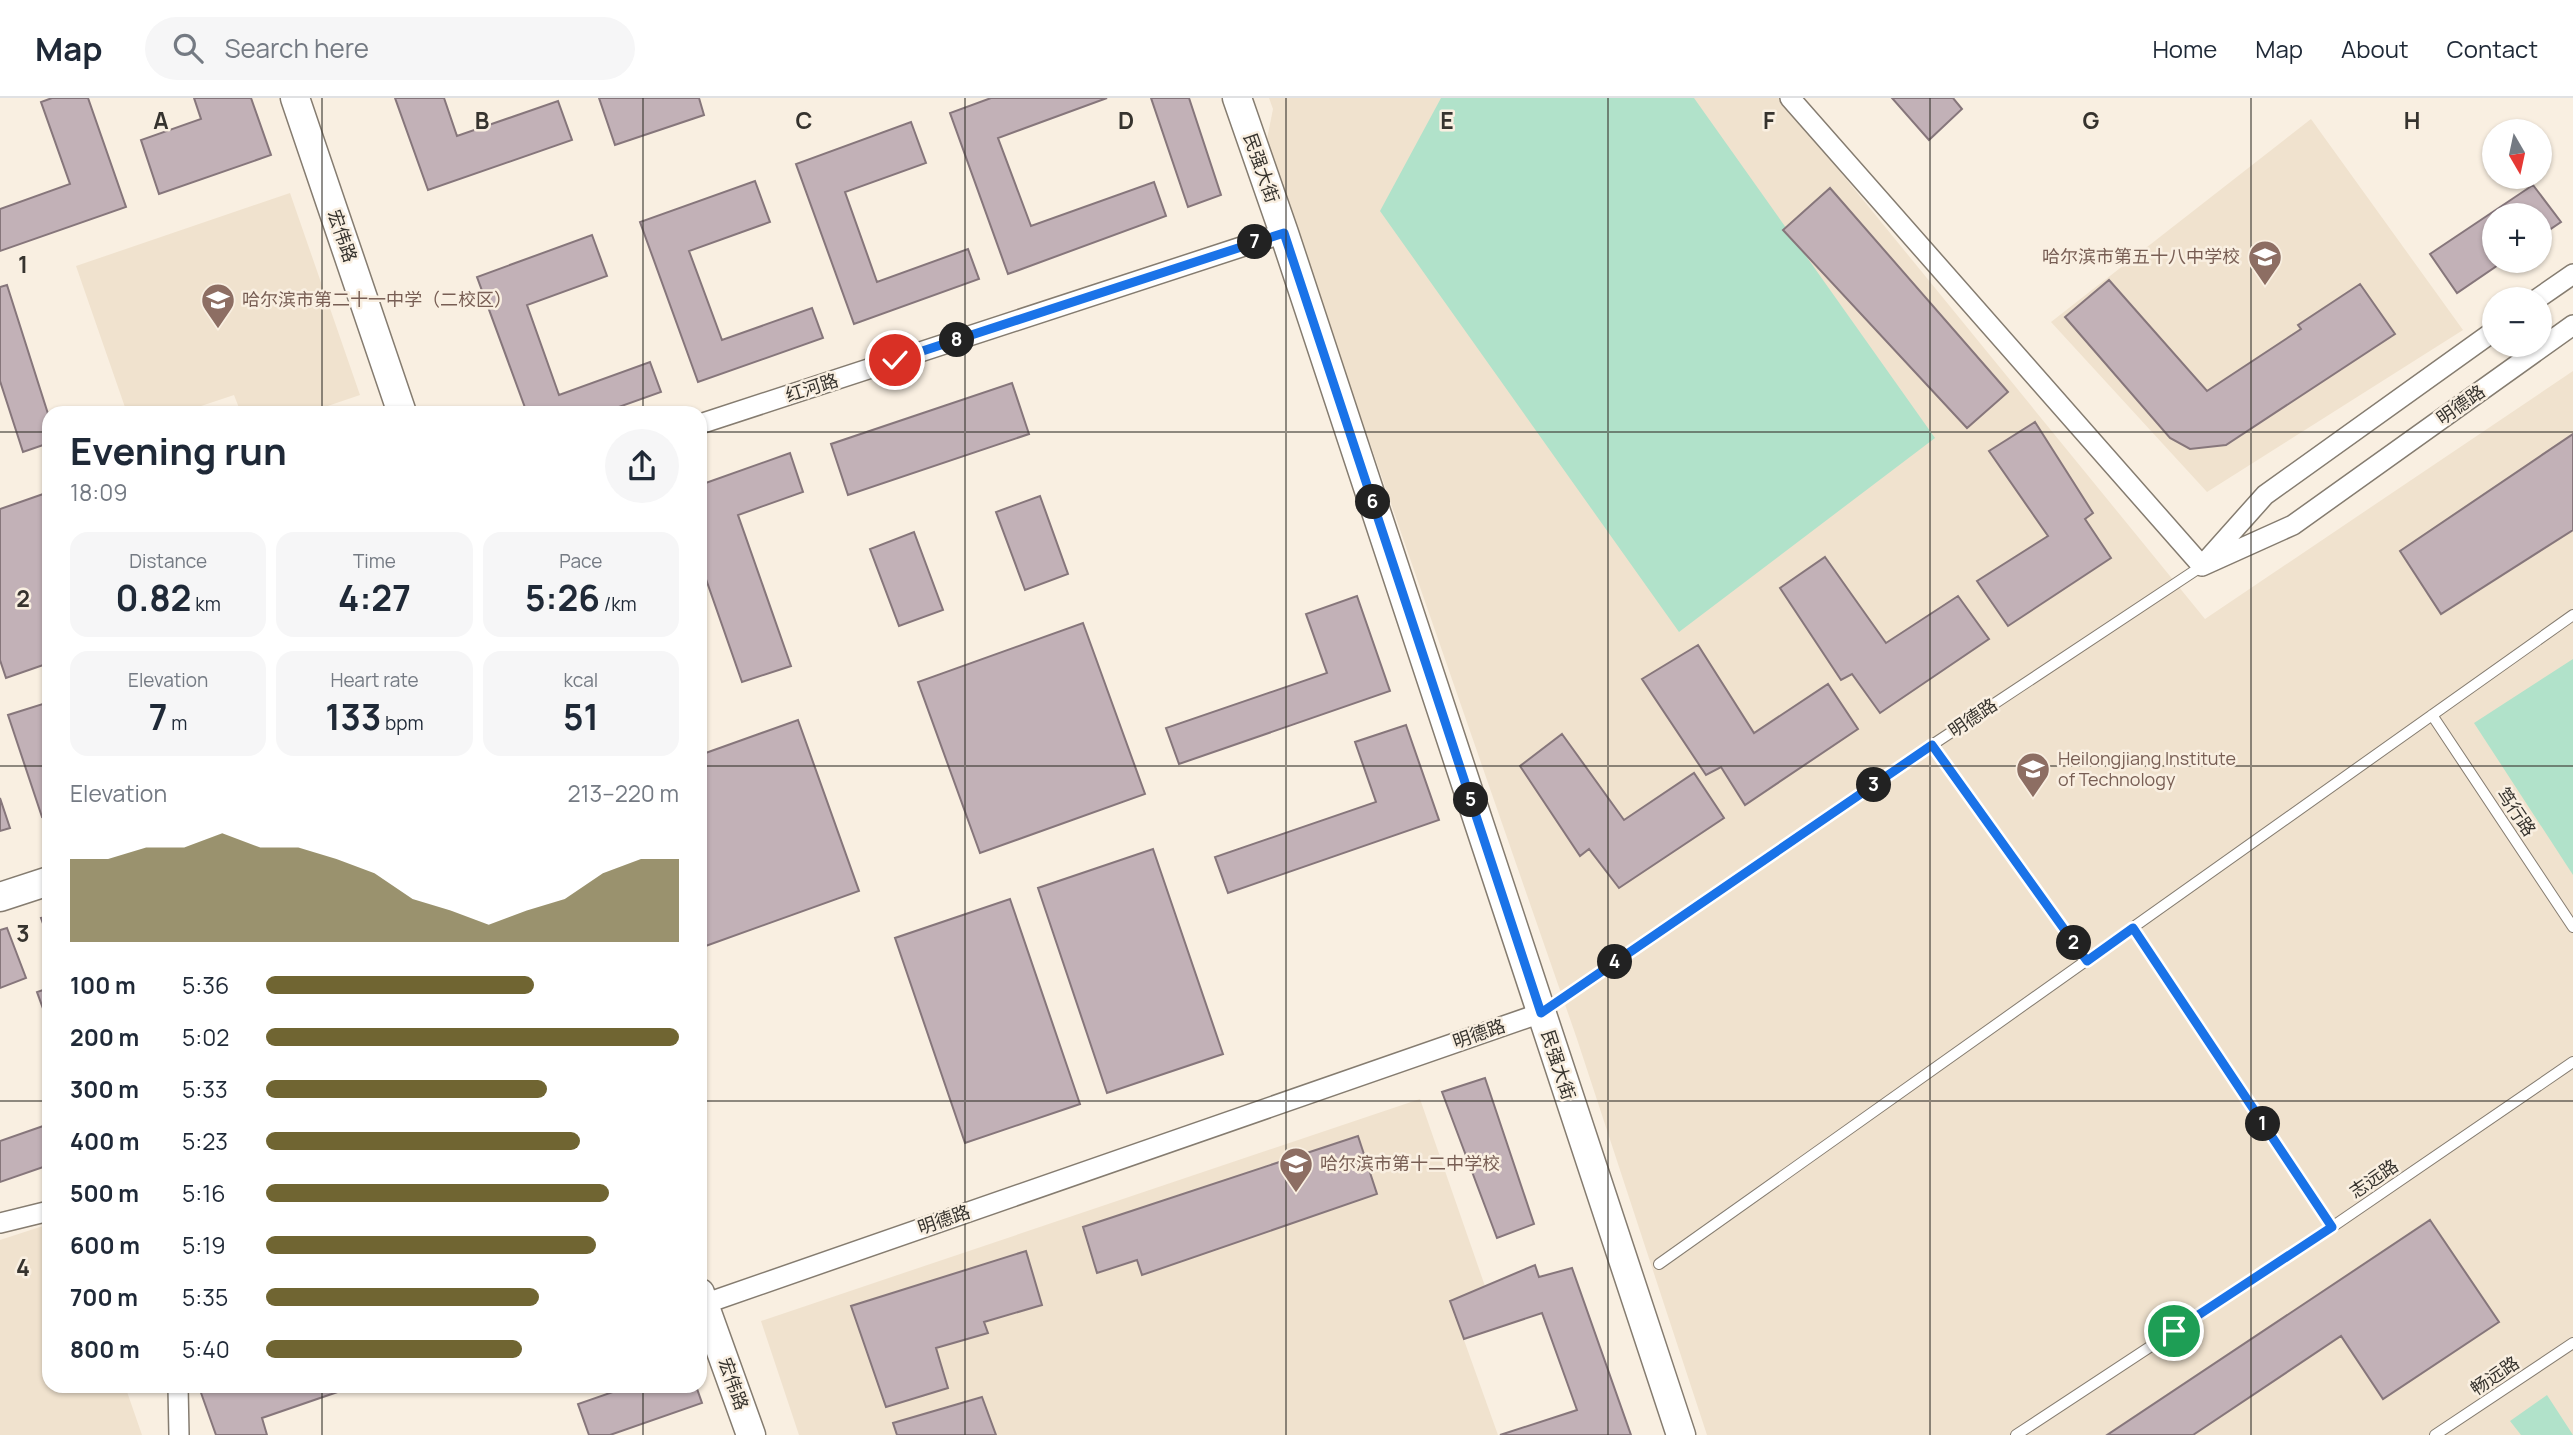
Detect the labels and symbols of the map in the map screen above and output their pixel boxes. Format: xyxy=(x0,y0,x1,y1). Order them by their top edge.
text: A xyxy=(153,104,169,136)
text: B xyxy=(475,104,489,136)
text: C xyxy=(796,104,813,136)
text: D xyxy=(1118,104,1134,136)
text: E xyxy=(1440,104,1454,136)
text: F xyxy=(1763,104,1775,136)
text: G xyxy=(2083,104,2100,136)
text: H xyxy=(2404,104,2420,136)
north arrow xyxy=(2482,119,2552,189)
street label: 民强大街 xyxy=(1239,130,1285,206)
street label: 宏伟路 xyxy=(323,206,363,265)
pin: 7 xyxy=(1238,225,1272,260)
school or university icon: 哈尔滨市第五十八中学校 xyxy=(2246,238,2284,287)
place label: 哈尔滨市第五十八中学校 xyxy=(2042,244,2240,268)
text: 1 xyxy=(18,248,28,280)
school or university icon: 哈尔滨市第二十一中学（二校区） xyxy=(199,281,237,330)
place label: 哈尔滨市第二十一中学（二校区） xyxy=(242,287,512,311)
pin: 8 xyxy=(940,322,974,358)
pin xyxy=(865,330,925,390)
street label: 红河路 xyxy=(782,367,841,407)
street label: 明德路 xyxy=(2431,379,2489,429)
pin: 6 xyxy=(1356,484,1390,520)
text: 2 xyxy=(16,582,30,614)
street label: 明德路 xyxy=(1943,692,2002,742)
place label: Heilongjiang Institute of Technology xyxy=(2058,746,2236,791)
school or university icon: Heilongjiang Institute of Technology xyxy=(2014,750,2052,799)
pin: 3 xyxy=(1856,768,1892,802)
pin: 5 xyxy=(1454,782,1488,818)
street label: 笃行路 xyxy=(2492,782,2542,841)
text: 3 xyxy=(16,917,30,949)
pin: 2 xyxy=(2056,926,2092,960)
pin: 4 xyxy=(1598,944,1632,980)
street label: 明德路 xyxy=(1449,1013,1508,1053)
street label: 民强大街 xyxy=(1536,1027,1581,1103)
pin: 1 xyxy=(2246,1107,2280,1142)
school or university icon: 哈尔滨市第十二中学校 xyxy=(1277,1145,1315,1194)
place label: 哈尔滨市第十二中学校 xyxy=(1320,1151,1500,1175)
street label: 志远路 xyxy=(2344,1153,2403,1203)
street label: 明德路 xyxy=(914,1199,973,1239)
text: 4 xyxy=(16,1251,30,1283)
pin xyxy=(2144,1301,2204,1361)
street label: 畅远路 xyxy=(2465,1350,2524,1400)
street label: 宏伟路 xyxy=(713,1354,754,1413)

